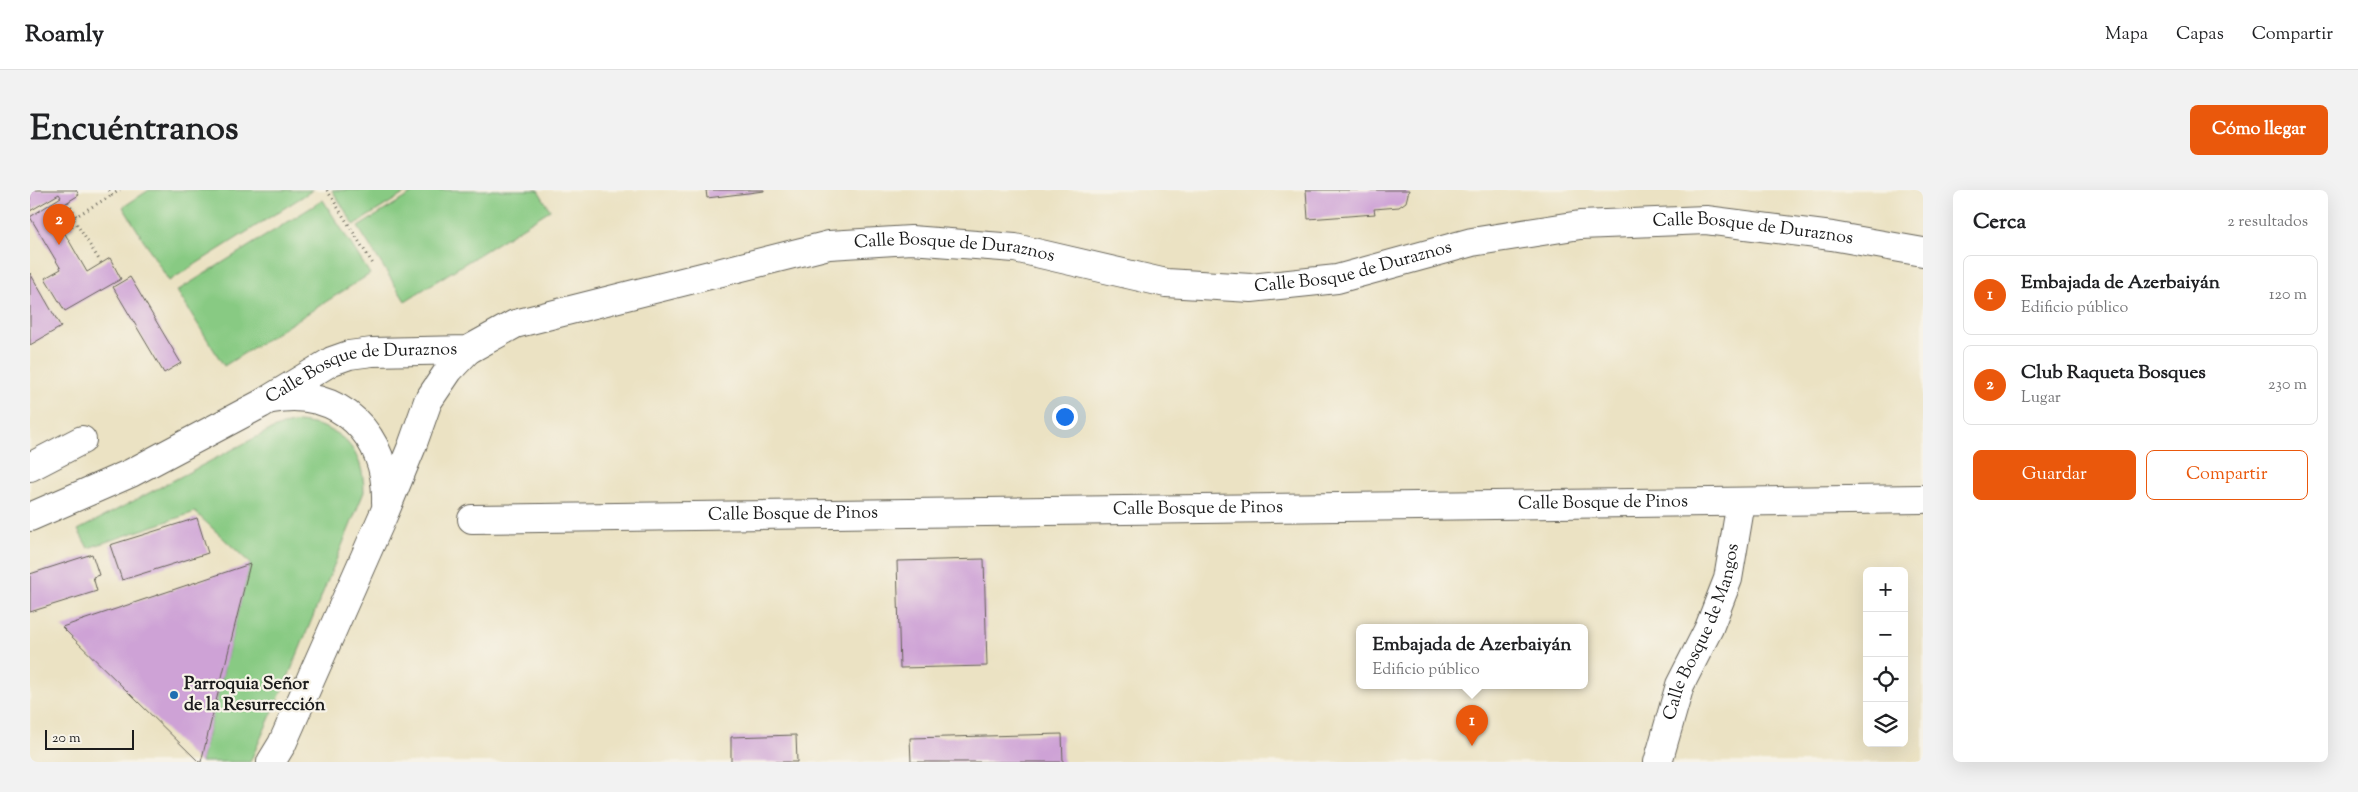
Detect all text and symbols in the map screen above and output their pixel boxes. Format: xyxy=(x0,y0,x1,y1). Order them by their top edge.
text: Roamly xyxy=(25,18,104,52)
text: Mapa xyxy=(2105,22,2148,48)
text: Capas xyxy=(2176,22,2224,48)
text: Compartir xyxy=(2252,22,2333,48)
text: Encuéntranos xyxy=(30,105,239,156)
button: Cómo llegar xyxy=(2190,105,2328,155)
pin: 2 xyxy=(43,204,75,245)
street label: Calle Bosque de Duraznos xyxy=(1652,207,1855,252)
text: Cerca xyxy=(1973,208,2026,238)
text: 2 resultados xyxy=(2227,211,2308,234)
street label: Calle Bosque de Duraznos xyxy=(853,227,1057,270)
street label: Calle Bosque de Duraznos xyxy=(1253,235,1455,301)
text: Embajada de Azerbaiyán xyxy=(2021,270,2220,297)
text: 1 xyxy=(1987,284,1993,307)
text: 120 m xyxy=(2269,284,2307,307)
text: Edificio público xyxy=(2021,297,2128,320)
street label: Calle Bosque de Duraznos xyxy=(261,337,457,411)
text: Club Raqueta Bosques xyxy=(2021,360,2206,387)
text: 2 xyxy=(1986,374,1994,397)
text: 230 m xyxy=(2268,374,2307,397)
text: Lugar xyxy=(2021,387,2061,410)
your location xyxy=(1052,404,1078,430)
button: Guardar xyxy=(1973,450,2136,500)
button: Compartir xyxy=(2146,450,2308,500)
street label: Calle Bosque de Pinos xyxy=(1518,489,1688,518)
street label: Calle Bosque de Pinos xyxy=(1113,495,1283,523)
street label: Calle Bosque de Pinos xyxy=(708,500,878,529)
street label: Calle Bosque de Mangos xyxy=(1657,542,1747,724)
map controls xyxy=(1863,567,1908,747)
button: + xyxy=(1863,567,1908,612)
button: − xyxy=(1863,612,1908,657)
popup xyxy=(1356,624,1588,689)
text: Embajada de Azerbaiyán xyxy=(1372,632,1572,659)
button: locate xyxy=(1863,657,1908,702)
text: Edificio público xyxy=(1372,659,1480,682)
place label: Parroquia Señor de la Resurrección xyxy=(184,672,326,719)
marker: Parroquia Señor de la Resurrección xyxy=(168,689,180,701)
button: layers xyxy=(1863,702,1908,747)
pin: 1 xyxy=(1456,705,1488,746)
scale bar xyxy=(45,727,134,750)
text: 20 m xyxy=(52,729,81,749)

